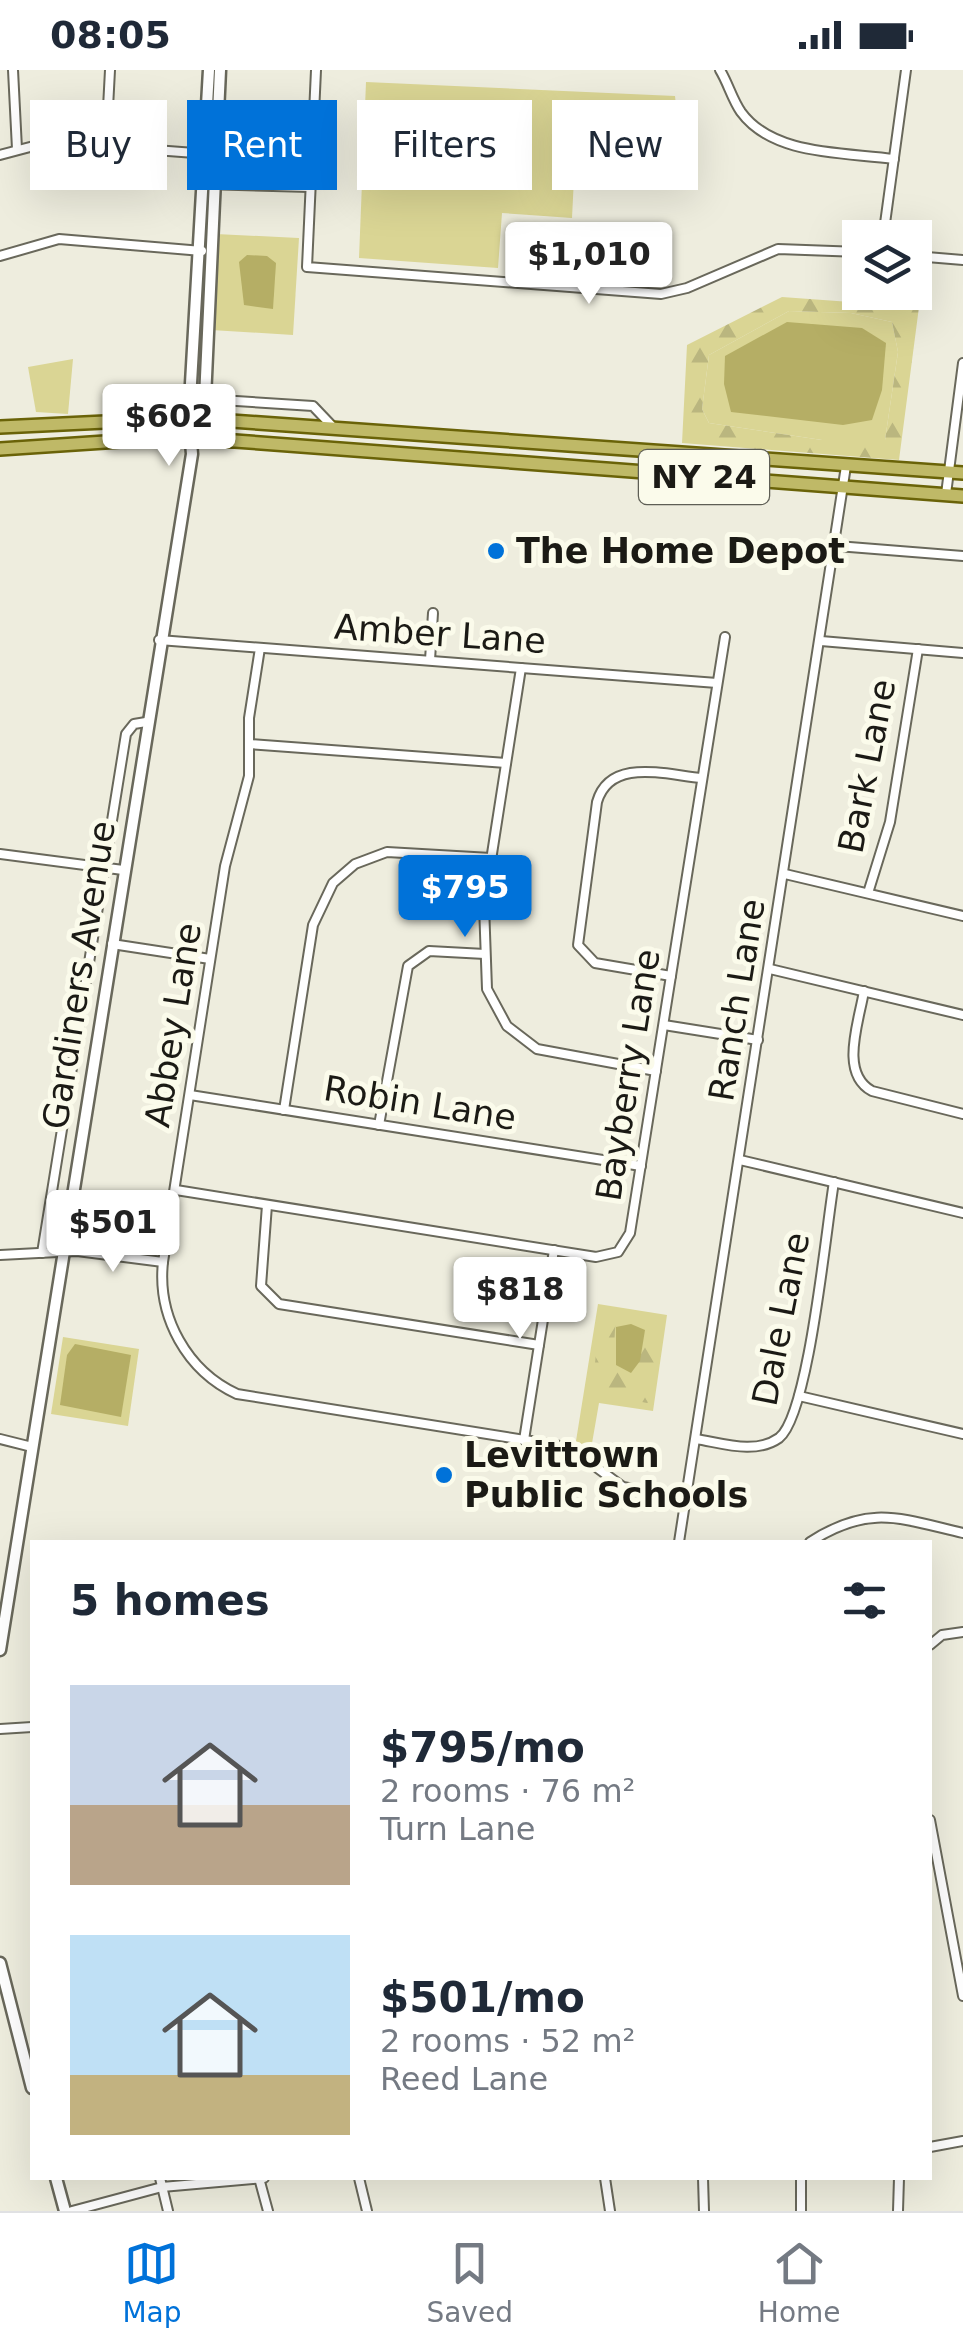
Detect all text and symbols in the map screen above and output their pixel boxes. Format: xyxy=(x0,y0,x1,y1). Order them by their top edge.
text: 08:05 xyxy=(50,13,171,57)
chip: Buy xyxy=(30,100,167,190)
chip: Rent xyxy=(187,100,337,190)
chip: Filters xyxy=(357,100,532,190)
chip: New xyxy=(552,100,698,190)
map controls xyxy=(842,220,932,310)
button: layers xyxy=(842,220,932,310)
pin: $1,010 xyxy=(508,222,670,307)
text: $1,010 xyxy=(527,235,651,273)
pin: $602 xyxy=(110,384,228,469)
text: $602 xyxy=(124,397,214,435)
road number: NY 24 xyxy=(639,450,769,504)
place label: The Home Depot xyxy=(516,531,845,571)
marker: The Home Depot xyxy=(485,540,507,562)
street label: Amber Lane xyxy=(333,607,547,661)
street label: Bark Lane xyxy=(831,676,903,856)
street label: Gardiners Avenue xyxy=(35,818,123,1132)
pin: $795 xyxy=(406,855,524,940)
text: $795 xyxy=(420,868,510,906)
street label: Ranch Lane xyxy=(701,896,773,1104)
street label: Abbey Lane xyxy=(137,920,209,1130)
street label: Bayberry Lane xyxy=(588,946,668,1204)
street label: Robin Lane xyxy=(321,1068,519,1138)
pin: $501 xyxy=(54,1190,172,1275)
text: $501 xyxy=(68,1203,158,1241)
street label: Dale Lane xyxy=(745,1229,817,1409)
pin: $818 xyxy=(461,1257,579,1342)
text: $818 xyxy=(475,1270,565,1308)
place label: Levittown Public Schools xyxy=(464,1435,748,1515)
marker: Levittown Public Schools xyxy=(433,1464,455,1486)
icon: filters xyxy=(837,1573,892,1628)
text: 5 homes xyxy=(70,1576,270,1625)
text: $795/mo xyxy=(380,1723,585,1772)
icon: home xyxy=(150,1725,270,1845)
text: 2 rooms · 76 m² xyxy=(380,1772,635,1810)
text: Turn Lane xyxy=(380,1810,535,1848)
text: $501/mo xyxy=(380,1973,585,2022)
icon: home xyxy=(150,1975,270,2095)
text: 2 rooms · 52 m² xyxy=(380,2022,635,2060)
text: Reed Lane xyxy=(380,2060,548,2098)
tab: Map xyxy=(122,2236,182,2329)
tab: Saved xyxy=(426,2236,513,2329)
tab: Home xyxy=(758,2236,841,2329)

